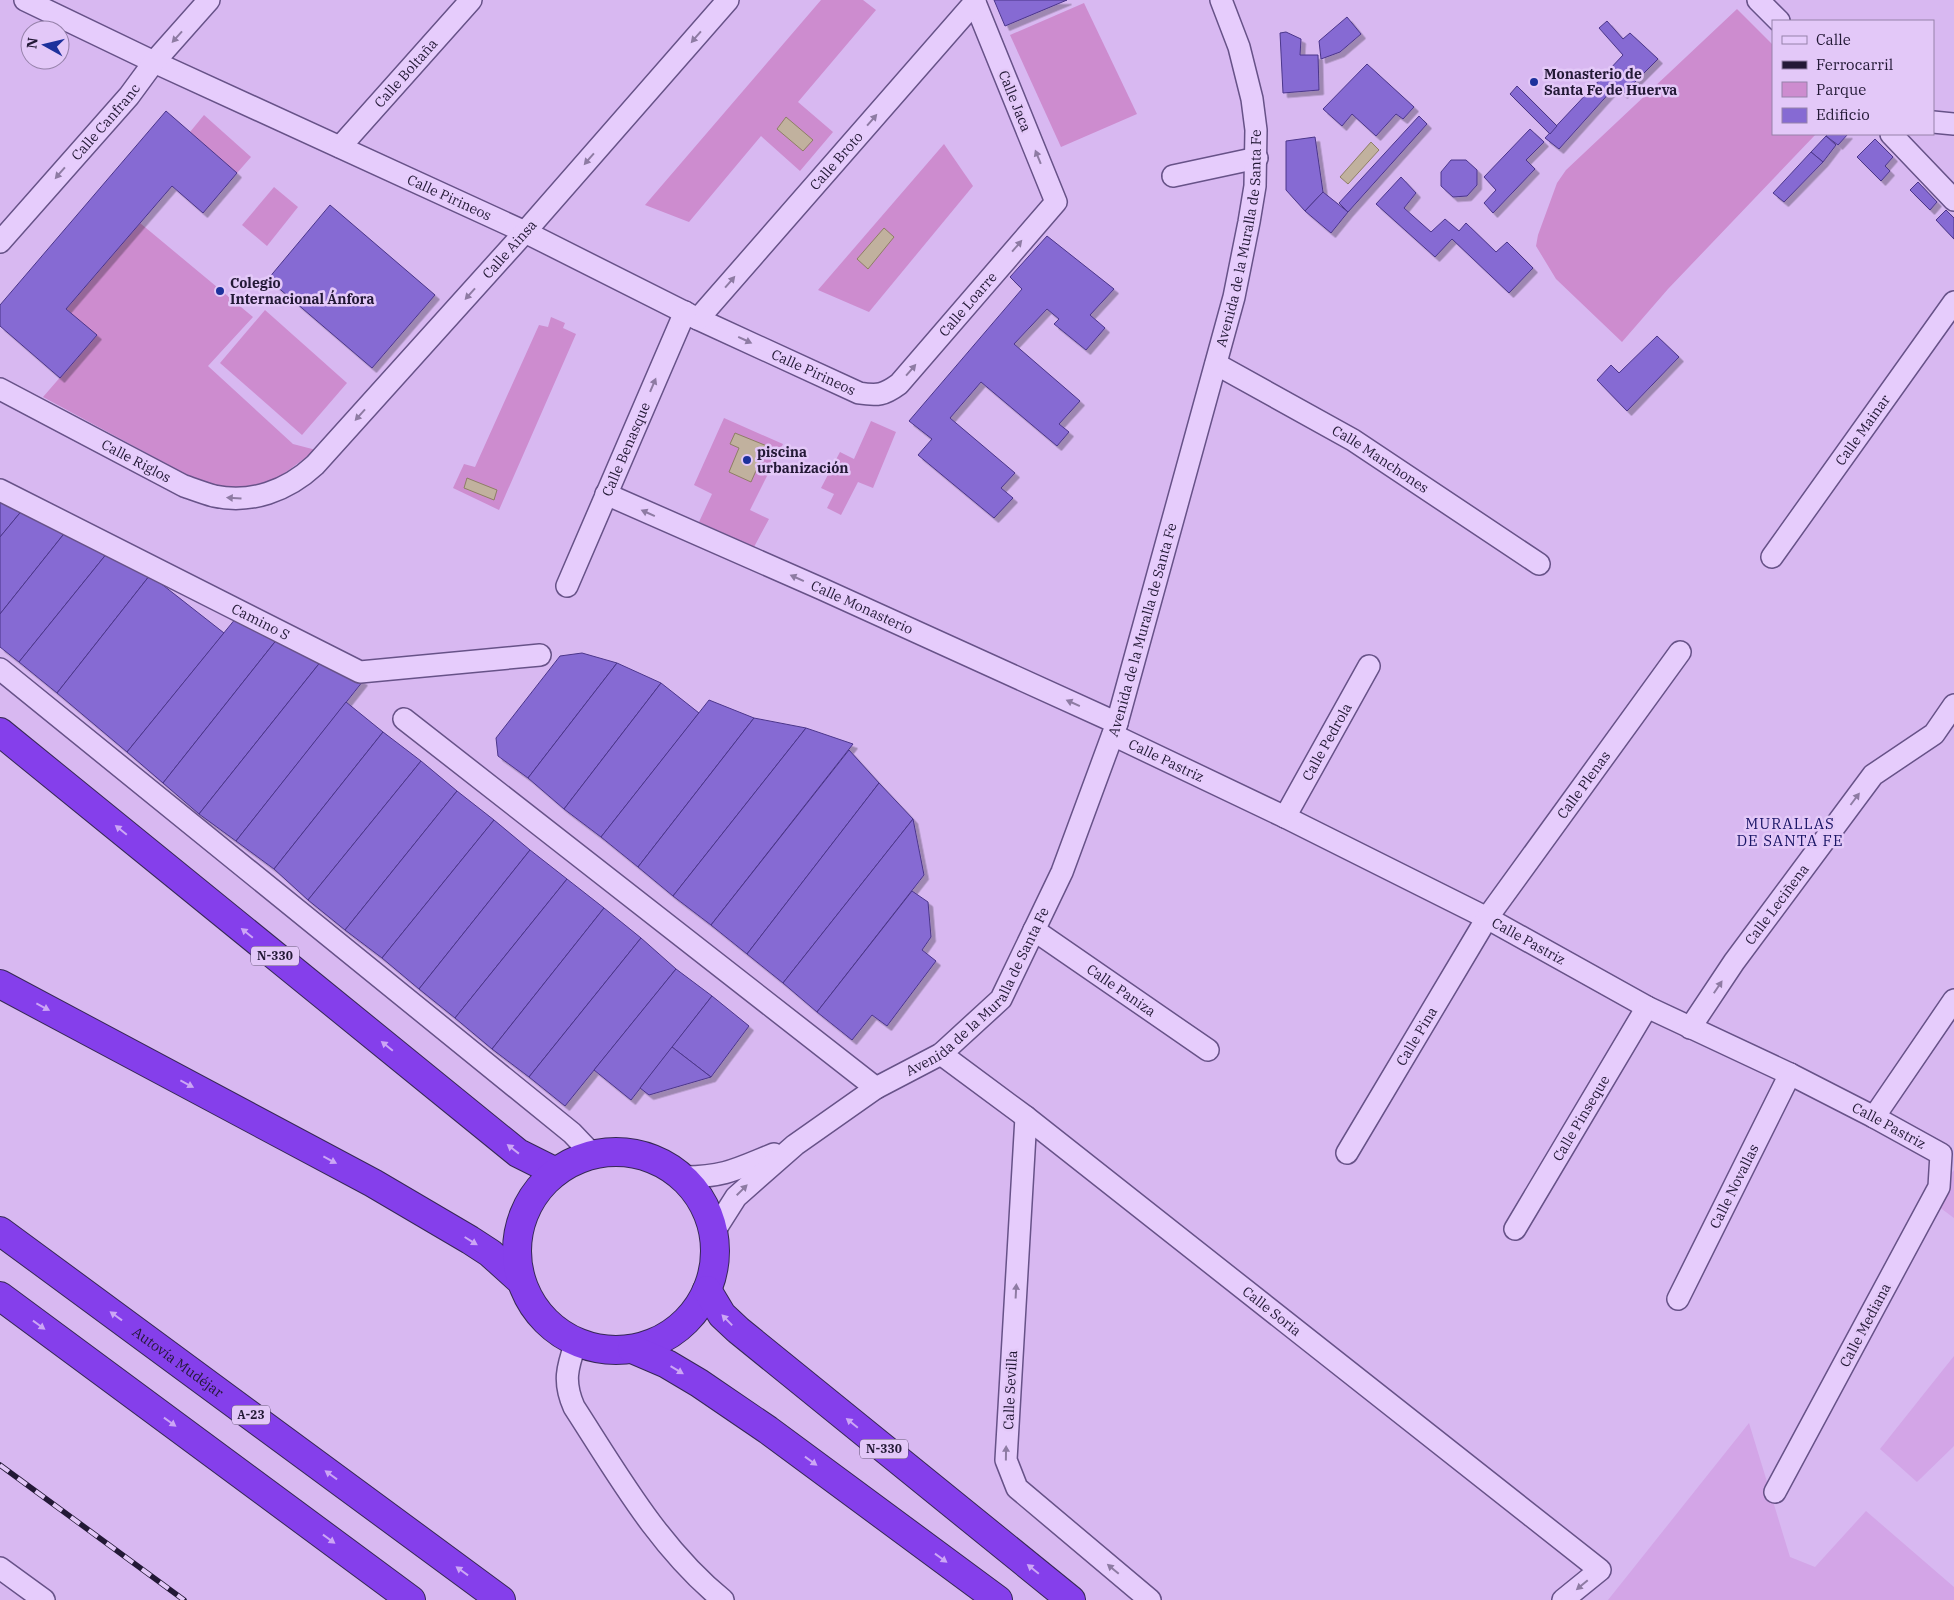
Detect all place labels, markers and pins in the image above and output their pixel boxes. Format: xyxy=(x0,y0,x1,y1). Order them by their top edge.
place label: Monasterio de Santa Fe de Huerva xyxy=(1544,65,1677,99)
marker: Monasterio de Santa Fe de Huerva xyxy=(1528,76,1540,88)
place label: Colegio Internacional Ánfora xyxy=(230,274,374,308)
marker: Colegio Internacional Ánfora xyxy=(214,285,226,297)
place label: piscina urbanización xyxy=(757,443,849,477)
marker: piscina urbanización xyxy=(741,454,753,466)

